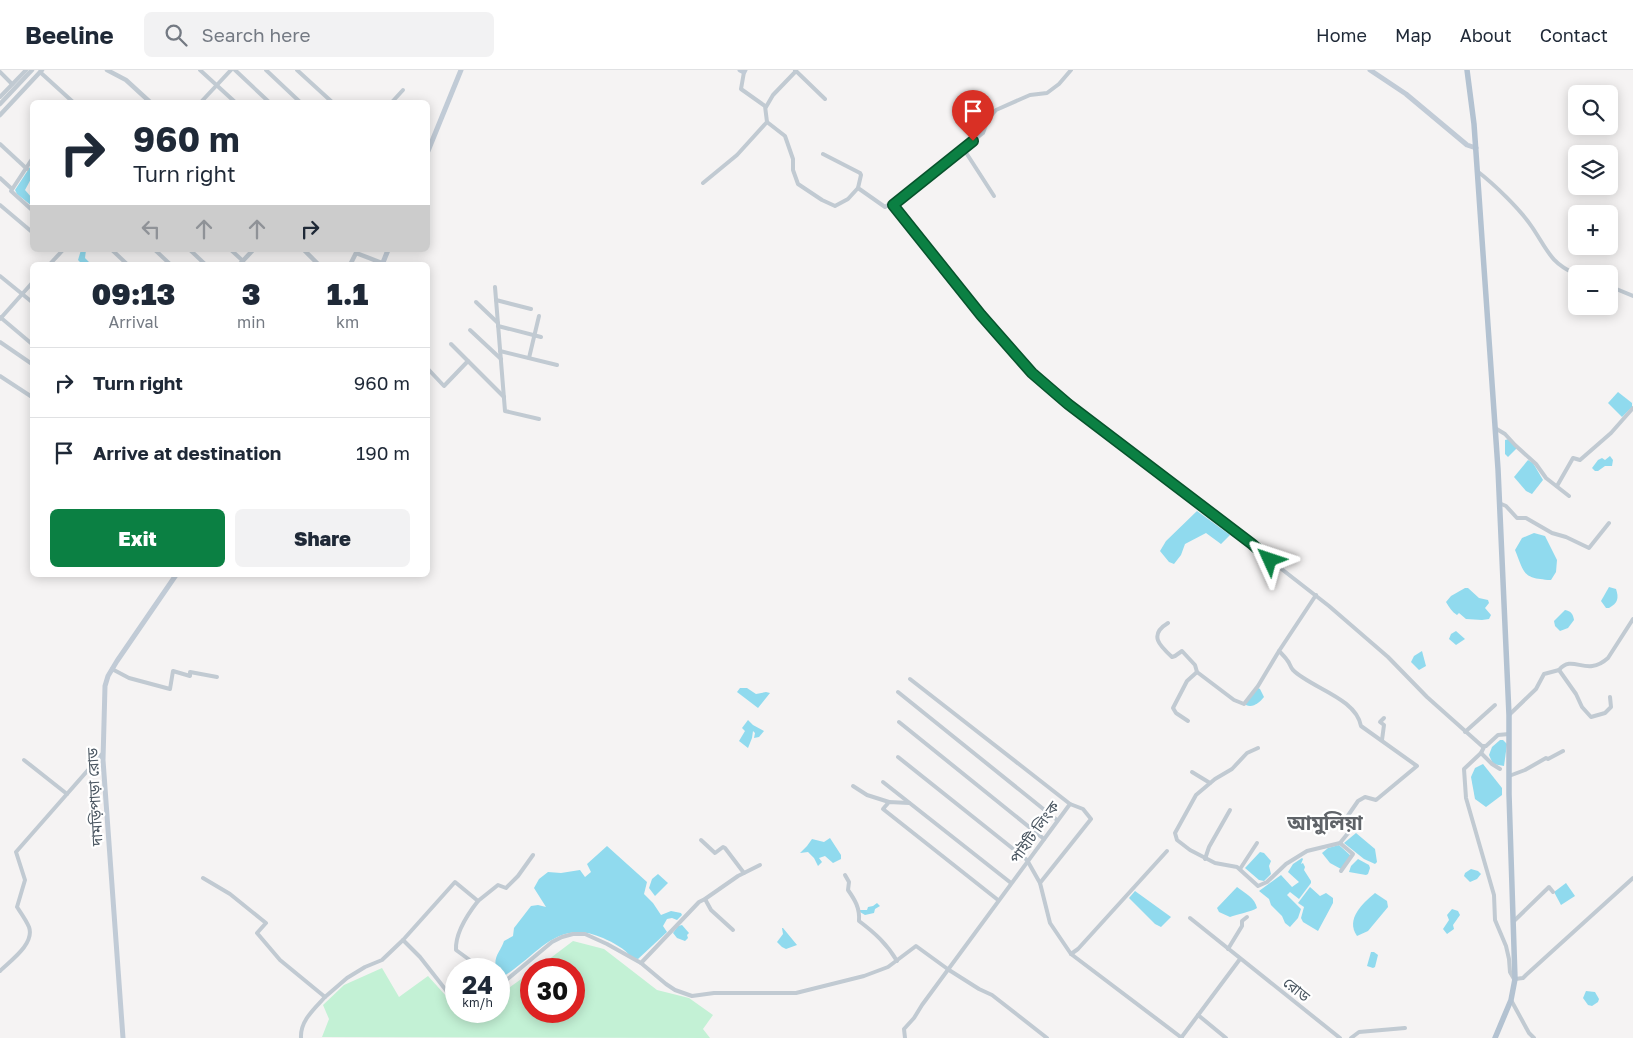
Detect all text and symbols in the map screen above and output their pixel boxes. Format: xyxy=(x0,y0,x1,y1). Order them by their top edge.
search box xyxy=(144,12,494,57)
text: Beeline xyxy=(25,20,114,49)
icon: search xyxy=(162,21,190,49)
text: Search here xyxy=(202,23,310,46)
text: Home xyxy=(1316,24,1367,46)
text: Map xyxy=(1395,24,1432,46)
text: About xyxy=(1460,24,1512,46)
text: Contact xyxy=(1540,24,1608,46)
map controls xyxy=(1568,85,1618,315)
button: search xyxy=(1568,85,1618,135)
pin xyxy=(952,90,994,141)
icon: arrive xyxy=(959,97,987,125)
text: 960 m xyxy=(133,118,240,160)
icon: right xyxy=(50,120,115,185)
button: layers xyxy=(1568,145,1618,195)
text: Turn right xyxy=(133,160,236,187)
button: + xyxy=(1568,205,1618,255)
icon: left xyxy=(137,215,165,243)
icon: ahead xyxy=(190,215,218,243)
icon: ahead xyxy=(243,215,271,243)
icon: right xyxy=(296,215,324,243)
button: − xyxy=(1568,265,1618,315)
text: 09:13 xyxy=(92,276,175,312)
text: 3 xyxy=(242,276,261,312)
text: 1.1 xyxy=(327,276,368,312)
text: Arrival xyxy=(108,312,159,332)
text: min xyxy=(237,312,265,332)
text: km xyxy=(336,312,359,332)
icon: right xyxy=(50,369,78,397)
text: Turn right xyxy=(93,371,183,394)
text: 960 m xyxy=(354,371,410,394)
icon: arrive xyxy=(50,439,78,467)
text: Arrive at destination xyxy=(93,441,281,464)
text: 190 m xyxy=(356,441,410,464)
button: Exit xyxy=(50,509,225,567)
button: Share xyxy=(235,509,410,567)
position arrow xyxy=(1243,533,1295,585)
street label: দামড়িপাড়া রোড xyxy=(82,747,106,848)
street label: পাইটি লিংক xyxy=(1005,797,1063,867)
district label: আমুলিয়া xyxy=(1286,810,1363,835)
speed limit sign: 30 xyxy=(520,958,585,1023)
text: 24 xyxy=(462,969,493,1000)
street label: রোড xyxy=(1280,973,1314,1005)
text: km/h xyxy=(462,995,493,1010)

